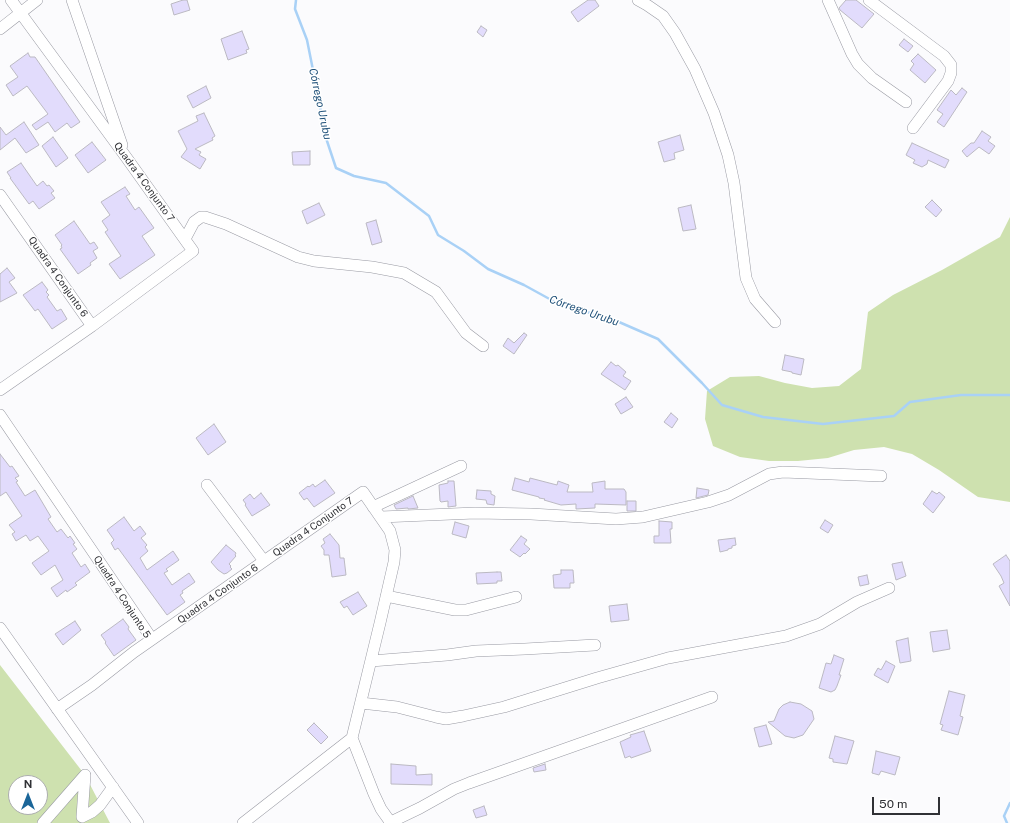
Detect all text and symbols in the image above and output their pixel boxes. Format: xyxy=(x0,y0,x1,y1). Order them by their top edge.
water label: Córrego Urubu xyxy=(306,67,334,141)
street label: Quadra 4 Conjunto 7 xyxy=(111,140,177,224)
street label: Quadra 4 Conjunto 6 xyxy=(26,234,90,320)
water label: Córrego Urubu xyxy=(547,293,621,329)
street label: Quadra 4 Conjunto 7 xyxy=(270,495,356,559)
street label: Quadra 4 Conjunto 5 xyxy=(91,554,153,640)
street label: Quadra 4 Conjunto 6 xyxy=(175,562,261,626)
north arrow xyxy=(8,775,48,815)
text: N xyxy=(24,778,32,790)
scale bar xyxy=(874,789,942,815)
text: 50 m xyxy=(879,797,907,811)

